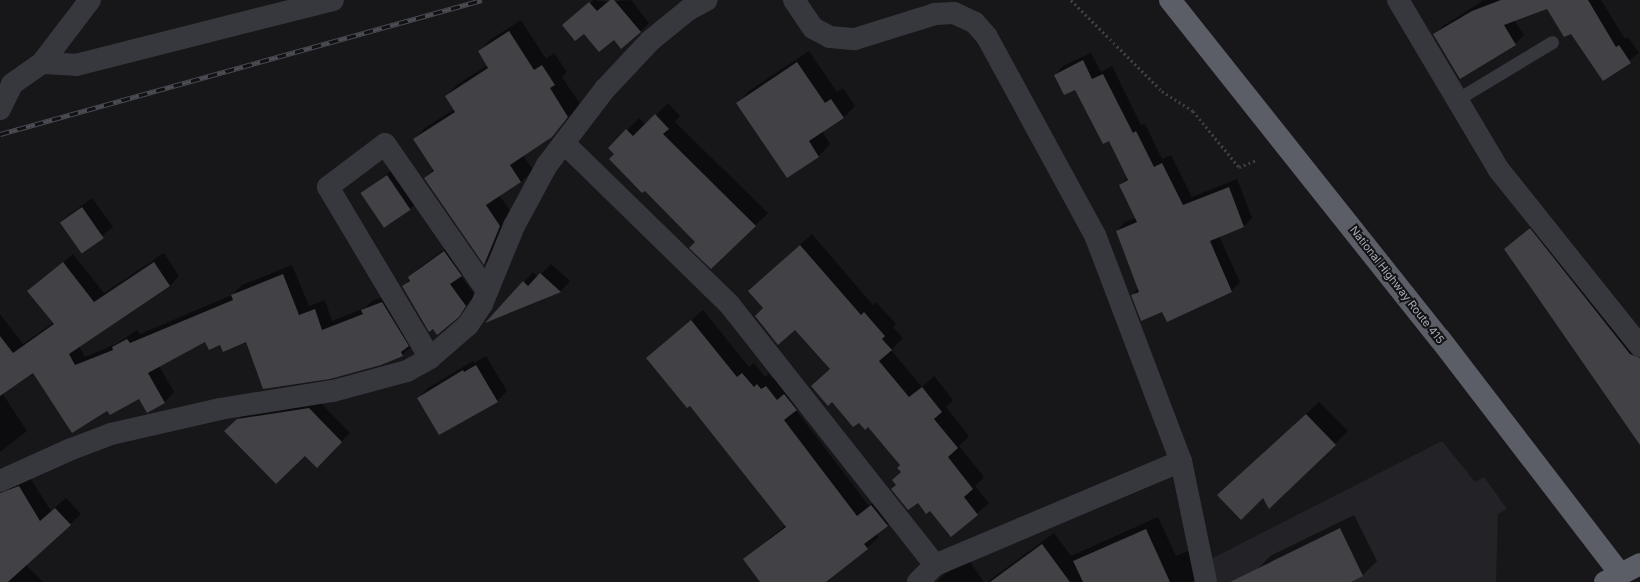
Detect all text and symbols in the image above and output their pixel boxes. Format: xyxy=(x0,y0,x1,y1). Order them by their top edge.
street label: National Highway Route 415 xyxy=(1347,224,1447,346)

